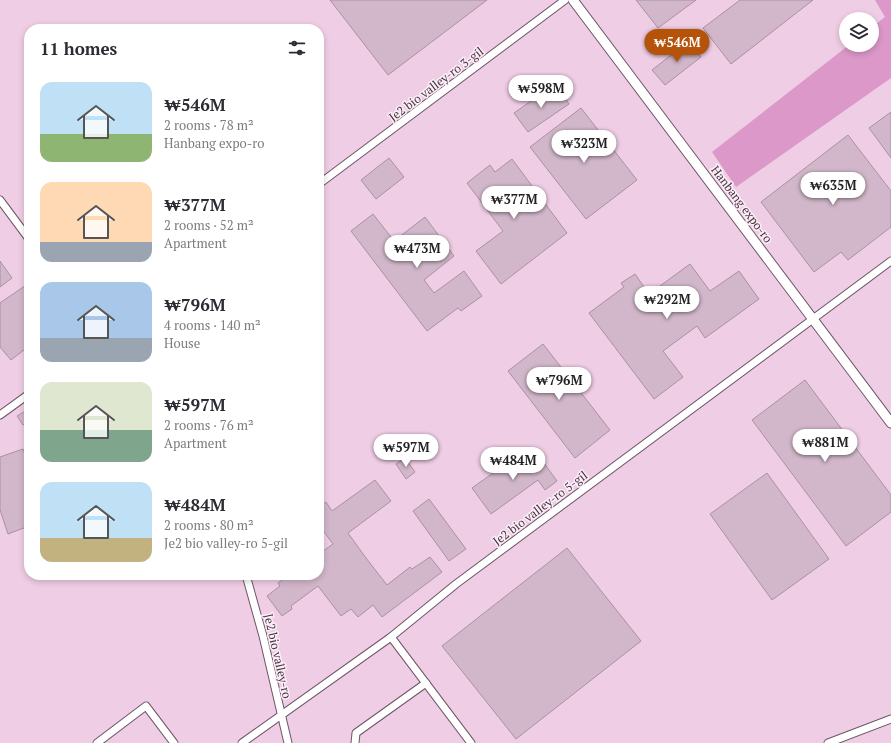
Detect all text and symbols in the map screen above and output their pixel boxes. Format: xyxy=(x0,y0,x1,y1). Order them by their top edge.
map controls xyxy=(839,12,879,52)
button: layers xyxy=(839,12,879,52)
pin: ₩546M xyxy=(649,29,705,63)
text: ₩546M xyxy=(653,33,701,51)
text: 11 homes xyxy=(40,37,117,60)
icon: filters xyxy=(286,37,308,59)
street label: Je2 bio valley-ro 3-gil xyxy=(386,43,487,124)
pin: ₩598M xyxy=(513,75,569,109)
text: ₩598M xyxy=(517,79,565,97)
text: ₩546M xyxy=(164,93,226,116)
icon: home xyxy=(72,98,120,146)
text: 2 rooms · 78 m² xyxy=(164,116,254,134)
pin: ₩323M xyxy=(556,130,612,164)
text: Hanbang expo-ro xyxy=(164,134,264,152)
text: ₩323M xyxy=(560,134,608,152)
street label: Hanbang expo-ro xyxy=(708,162,776,246)
pin: ₩635M xyxy=(805,172,861,206)
text: ₩635M xyxy=(809,176,857,194)
pin: ₩377M xyxy=(486,186,542,220)
text: ₩377M xyxy=(490,190,538,208)
text: ₩377M xyxy=(164,193,226,216)
icon: home xyxy=(72,198,120,246)
text: 2 rooms · 52 m² xyxy=(164,216,254,234)
text: Apartment xyxy=(164,234,227,252)
pin: ₩473M xyxy=(389,235,445,269)
text: ₩473M xyxy=(393,239,441,257)
pin: ₩292M xyxy=(639,286,695,320)
text: ₩292M xyxy=(643,290,691,308)
text: ₩796M xyxy=(164,293,226,316)
icon: home xyxy=(72,298,120,346)
text: 4 rooms · 140 m² xyxy=(164,316,261,334)
text: House xyxy=(164,334,200,352)
pin: ₩796M xyxy=(531,367,587,401)
text: ₩796M xyxy=(535,371,583,389)
text: ₩597M xyxy=(164,393,226,416)
icon: home xyxy=(72,398,120,446)
text: 2 rooms · 76 m² xyxy=(164,416,254,434)
pin: ₩881M xyxy=(797,429,853,463)
text: ₩881M xyxy=(801,433,849,451)
text: Apartment xyxy=(164,434,227,452)
pin: ₩597M xyxy=(378,434,434,468)
text: ₩597M xyxy=(382,438,430,456)
pin: ₩484M xyxy=(485,447,541,481)
text: ₩484M xyxy=(489,451,537,469)
street label: Je2 bio valley-ro 5-gil xyxy=(490,467,591,548)
text: ₩484M xyxy=(164,493,226,516)
icon: home xyxy=(72,498,120,546)
text: 2 rooms · 80 m² xyxy=(164,516,254,534)
text: Je2 bio valley-ro 5-gil xyxy=(164,534,288,552)
street label: Je2 bio valley-ro xyxy=(261,612,295,700)

